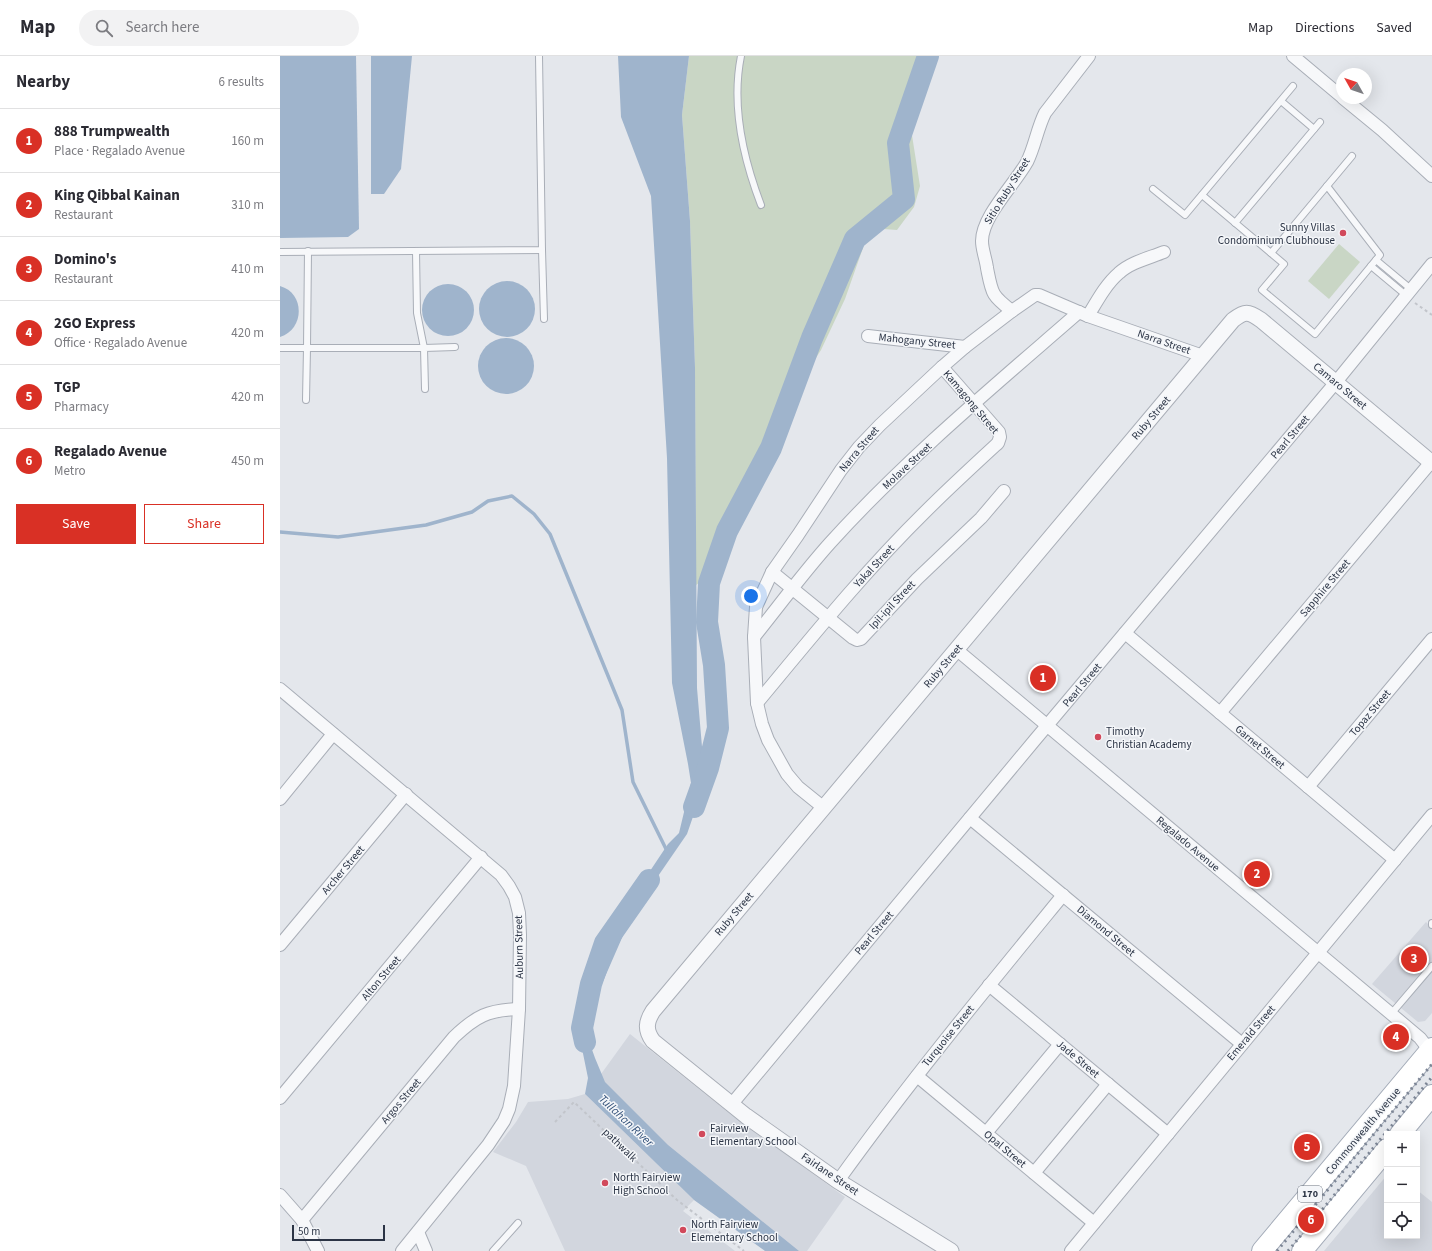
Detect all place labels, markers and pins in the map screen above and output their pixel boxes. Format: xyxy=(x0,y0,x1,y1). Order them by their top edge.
place label: Sunny Villas Condominium Clubhouse xyxy=(1218,220,1336,248)
marker: Sunny Villas Condominium Clubhouse xyxy=(1338,228,1348,238)
pin: 1 xyxy=(1030,663,1056,693)
place label: Timothy Christian Academy xyxy=(1106,724,1192,752)
marker: Timothy Christian Academy xyxy=(1093,732,1103,742)
pin: 2 xyxy=(1244,859,1270,889)
pin: 3 xyxy=(1401,944,1427,974)
pin: 4 xyxy=(1383,1022,1409,1052)
place label: Fairview Elementary School xyxy=(710,1121,797,1149)
marker: Fairview Elementary School xyxy=(697,1129,707,1139)
pin: 5 xyxy=(1294,1132,1320,1162)
place label: North Fairview High School xyxy=(613,1170,681,1198)
marker: North Fairview High School xyxy=(600,1178,610,1188)
pin: 6 xyxy=(1298,1205,1324,1235)
place label: North Fairview Elementary School xyxy=(691,1217,778,1245)
marker: North Fairview Elementary School xyxy=(678,1225,688,1235)

